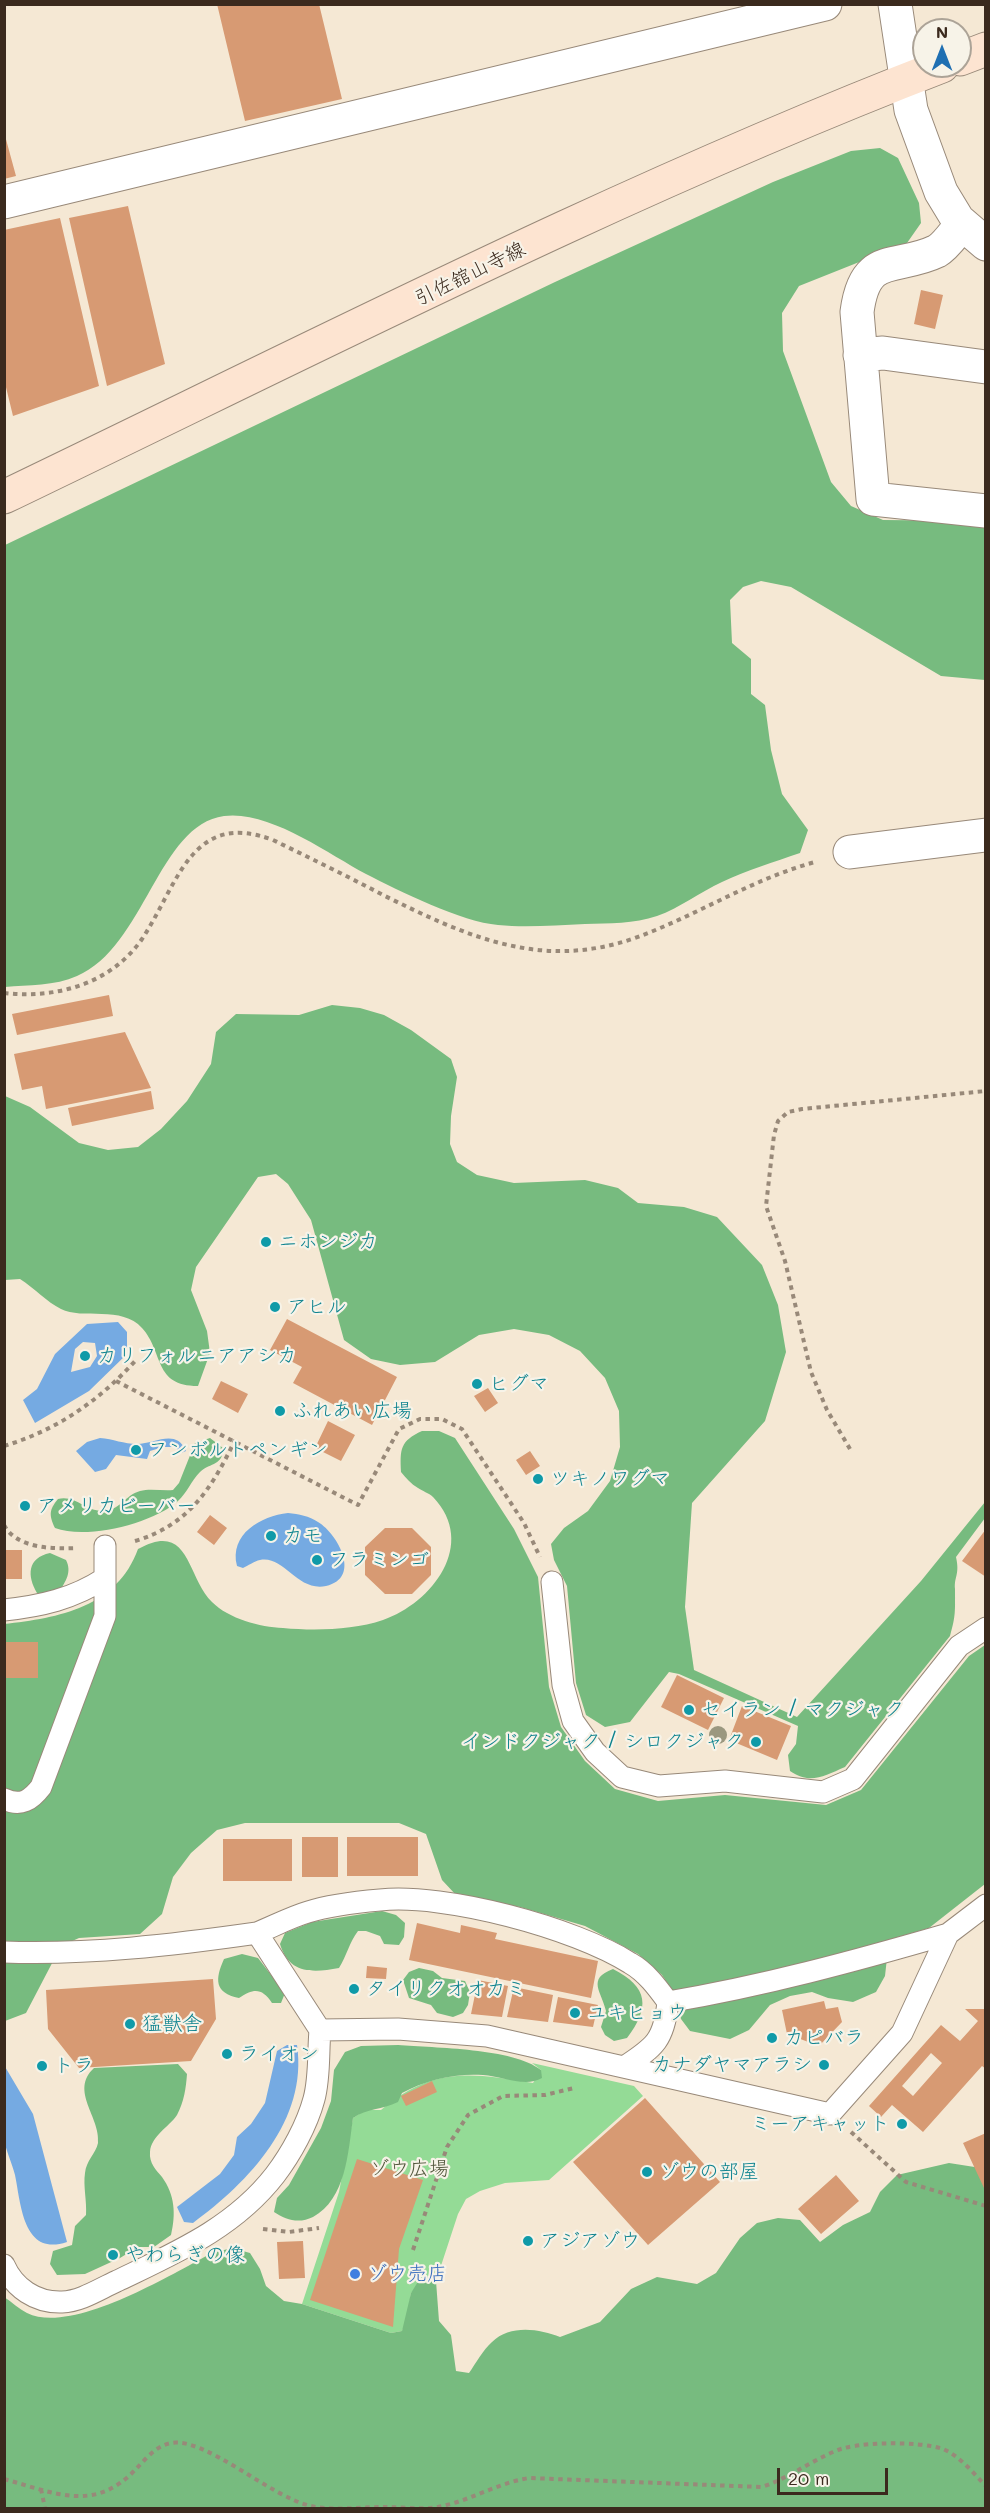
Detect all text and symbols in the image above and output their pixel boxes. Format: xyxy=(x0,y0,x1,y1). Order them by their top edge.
north arrow xyxy=(912,18,972,78)
text: N xyxy=(936,21,948,42)
street label: 引佐舘山寺線 xyxy=(411,237,529,311)
place label: ニホンジカ xyxy=(278,1230,378,1254)
marker: ニホンジカ xyxy=(259,1235,273,1249)
place label: アヒル xyxy=(287,1295,347,1319)
marker: アヒル xyxy=(268,1300,282,1314)
place label: カリフォルニアアシカ xyxy=(97,1344,297,1368)
marker: カリフォルニアアシカ xyxy=(78,1349,92,1363)
place label: ヒグマ xyxy=(489,1372,549,1396)
marker: ヒグマ xyxy=(470,1377,484,1391)
place label: ふれあい広場 xyxy=(292,1399,412,1423)
marker: ふれあい広場 xyxy=(273,1404,287,1418)
place label: フンボルトペンギン xyxy=(148,1438,328,1462)
marker: フンボルトペンギン xyxy=(129,1443,143,1457)
place label: ツキノワグマ xyxy=(550,1467,670,1491)
marker: ツキノワグマ xyxy=(531,1472,545,1486)
place label: アメリカビーバー xyxy=(37,1494,196,1518)
marker: アメリカビーバー xyxy=(18,1499,32,1513)
place label: カモ xyxy=(283,1524,323,1548)
marker: カモ xyxy=(264,1529,278,1543)
place label: フラミンゴ xyxy=(329,1548,429,1572)
marker: フラミンゴ xyxy=(310,1553,324,1567)
place label: セイラン / マクジャク xyxy=(701,1698,904,1722)
marker: セイラン / マクジャク xyxy=(682,1703,696,1717)
place label: インドクジャク / シロクジャク xyxy=(461,1730,744,1754)
marker: インドクジャク / シロクジャク xyxy=(749,1735,763,1749)
place label: タイリクオオカミ xyxy=(366,1977,526,2001)
marker: タイリクオオカミ xyxy=(347,1982,361,1996)
place label: ユキヒョウ xyxy=(587,2001,687,2025)
marker: ユキヒョウ xyxy=(568,2006,582,2020)
place label: 猛獣舎 xyxy=(142,2012,202,2036)
marker: 猛獣舎 xyxy=(123,2017,137,2031)
place label: カピバラ xyxy=(784,2026,864,2050)
marker: カピバラ xyxy=(765,2031,779,2045)
place label: ライオン xyxy=(239,2042,319,2066)
marker: ライオン xyxy=(220,2047,234,2061)
place label: カナダヤマアラシ xyxy=(652,2053,812,2077)
place label: トラ xyxy=(54,2054,94,2078)
marker: カナダヤマアラシ xyxy=(817,2058,831,2072)
marker: トラ xyxy=(35,2059,49,2073)
place label: ミーアキャット xyxy=(750,2112,890,2136)
marker: ミーアキャット xyxy=(895,2117,909,2131)
park label: ゾウ広場 xyxy=(369,2157,449,2181)
place label: ゾウの部屋 xyxy=(659,2160,759,2184)
marker: ゾウの部屋 xyxy=(640,2165,654,2179)
place label: アジアゾウ xyxy=(540,2229,640,2253)
marker: アジアゾウ xyxy=(521,2234,535,2248)
place label: やわらぎの像 xyxy=(125,2243,245,2267)
marker: やわらぎの像 xyxy=(106,2248,120,2262)
place label: ゾウ売店 xyxy=(367,2262,447,2286)
marker: ゾウ売店 xyxy=(348,2267,362,2281)
scale bar xyxy=(780,2456,891,2494)
text: 20 m xyxy=(788,2466,829,2490)

